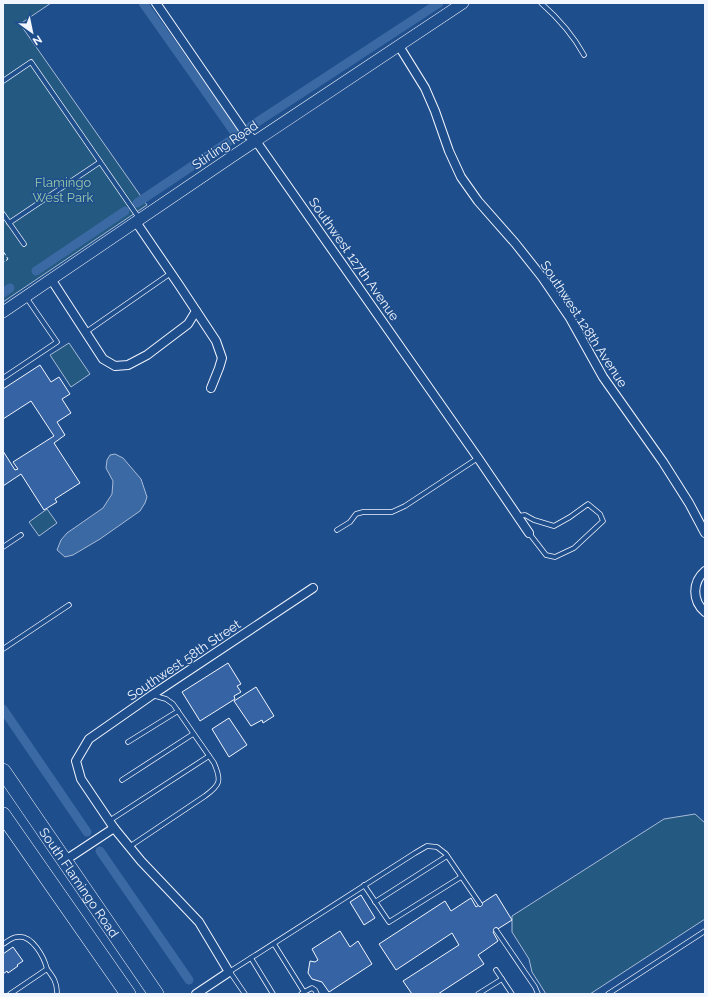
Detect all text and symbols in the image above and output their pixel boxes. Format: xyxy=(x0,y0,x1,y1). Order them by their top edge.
north arrow xyxy=(12,12,52,52)
text: N xyxy=(30,32,44,48)
street label: Stirling Road xyxy=(189,118,261,172)
park label: Flamingo West Park xyxy=(33,175,94,205)
street label: Southwest 127th Avenue xyxy=(306,195,402,324)
street label: Southwest 128th Avenue xyxy=(538,258,631,390)
street label: Southwest 58th Street xyxy=(125,616,244,703)
street label: South Flamingo Road xyxy=(36,825,122,940)

